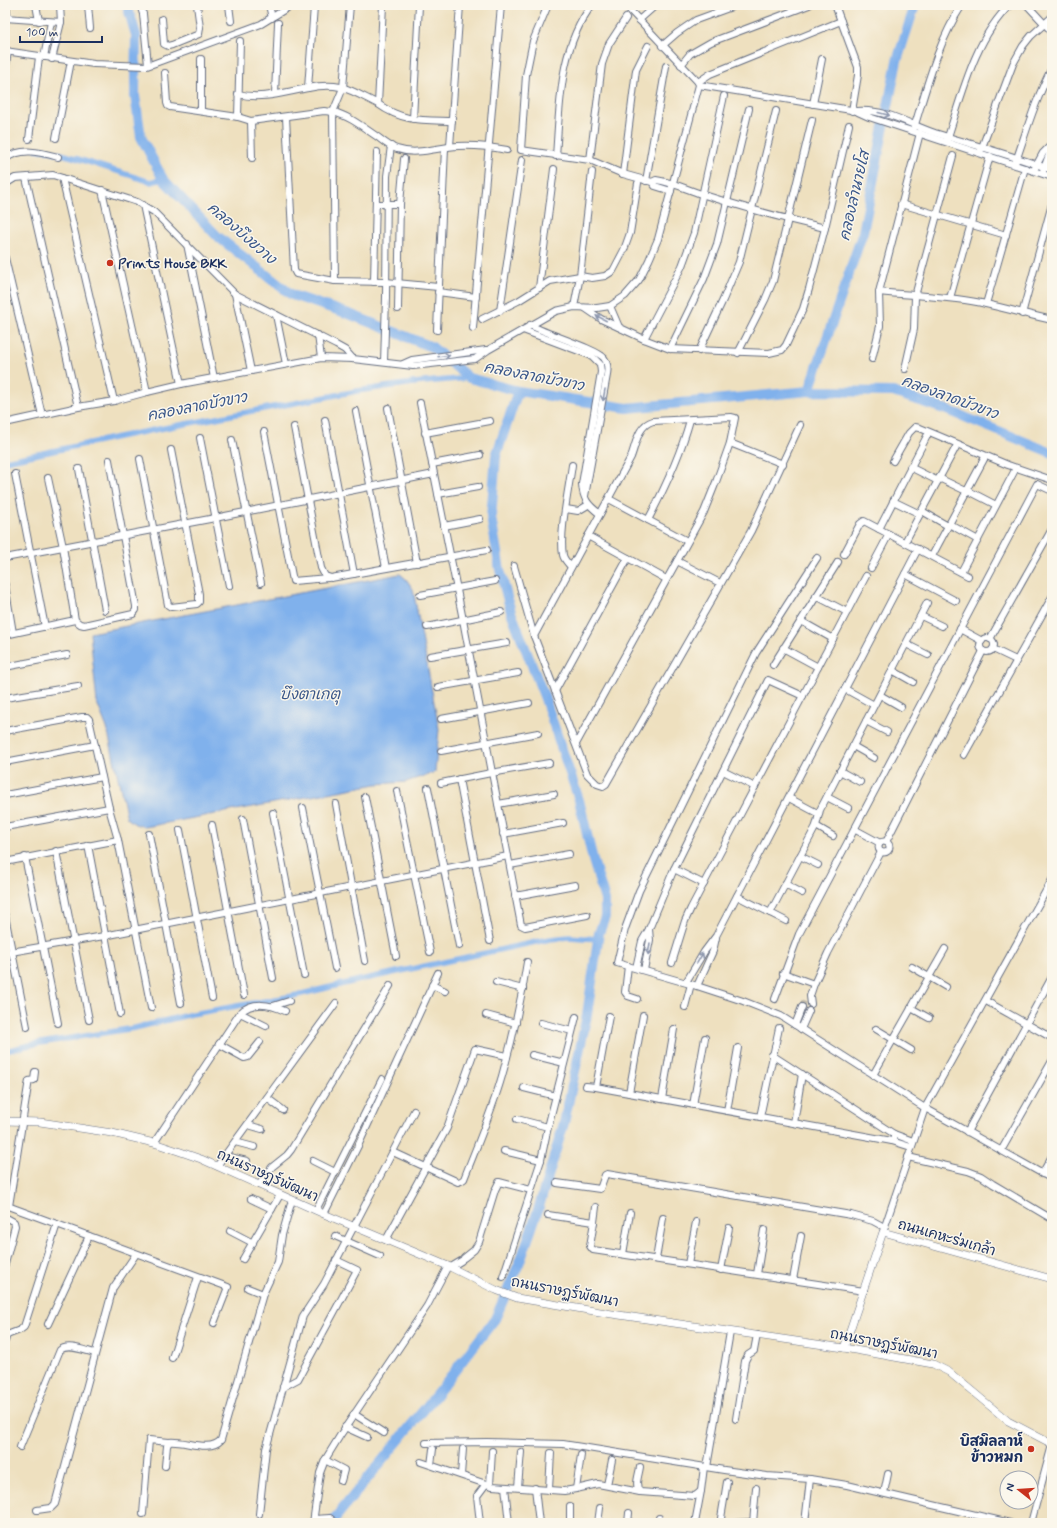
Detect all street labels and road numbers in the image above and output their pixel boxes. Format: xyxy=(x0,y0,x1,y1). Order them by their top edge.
street label: ถนนราษฏร์พัฒนา xyxy=(214,1145,322,1206)
street label: ถนนเคหะร่มเกล้า xyxy=(896,1215,998,1261)
street label: ถนนราษฏร์พัฒนา xyxy=(509,1272,620,1311)
street label: ถนนราษฏร์พัฒนา xyxy=(828,1324,939,1363)

